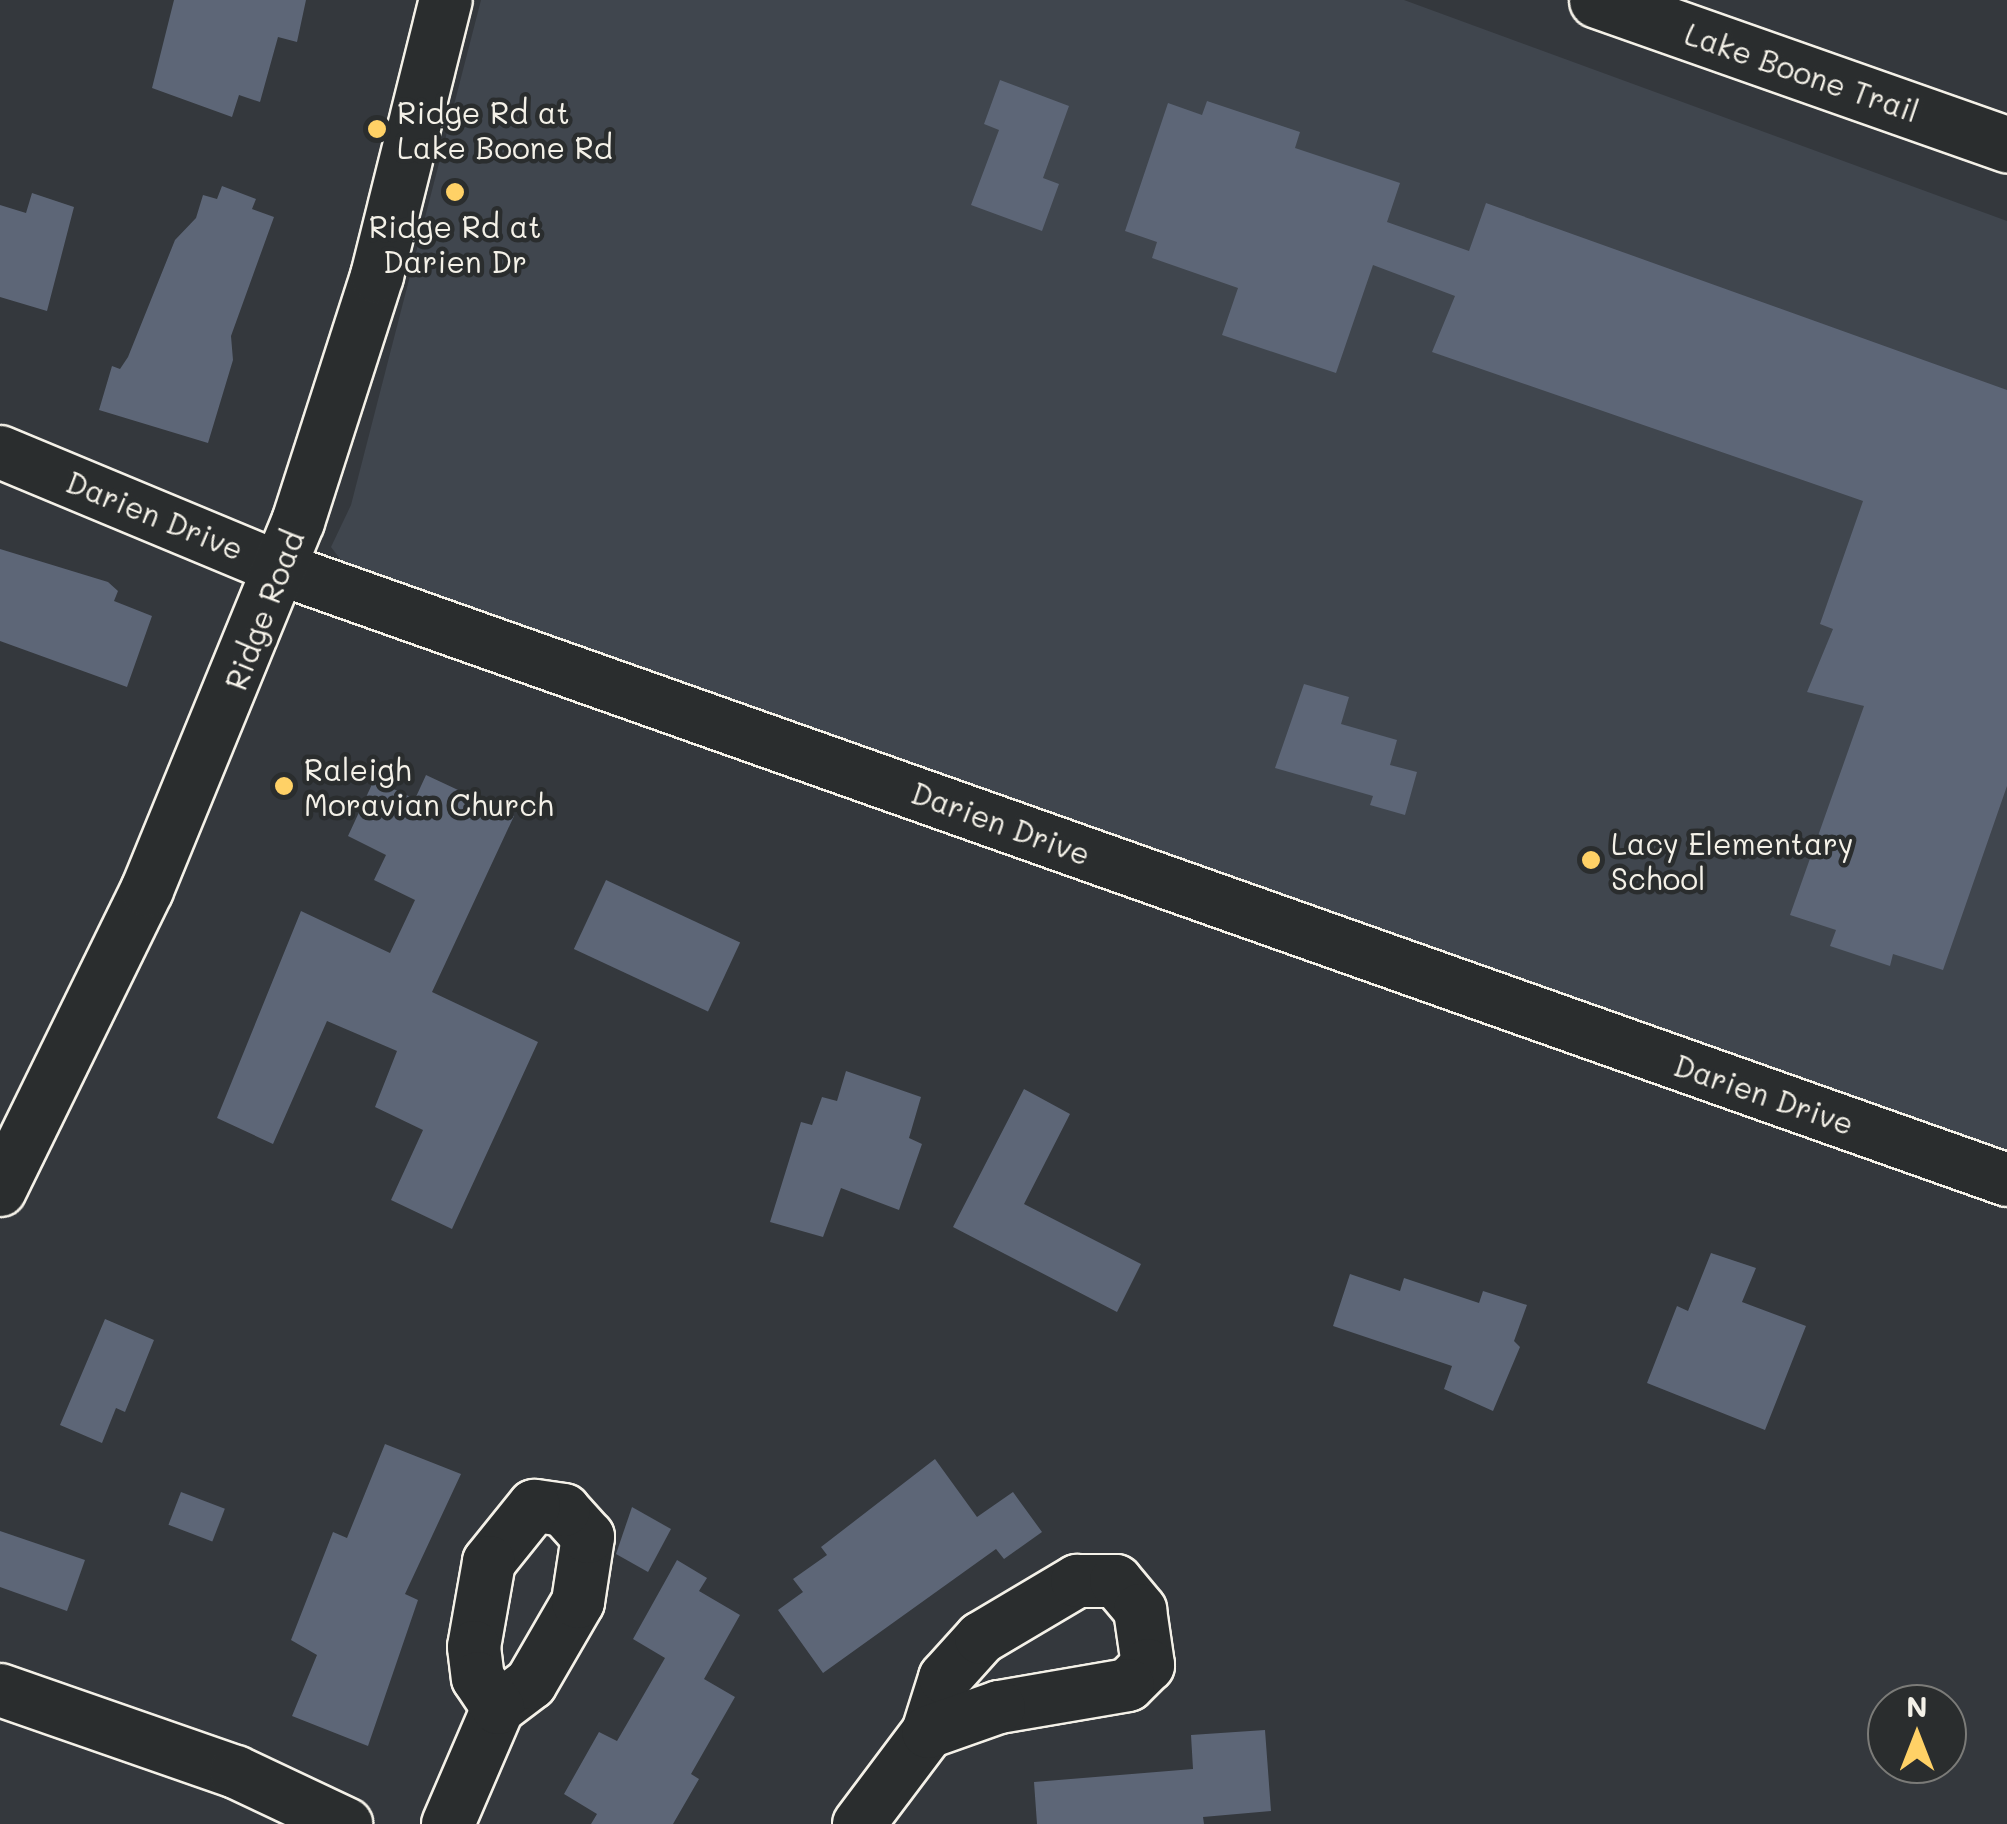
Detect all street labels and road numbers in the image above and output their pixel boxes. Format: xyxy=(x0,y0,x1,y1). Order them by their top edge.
street label: Lake Boone Trail xyxy=(1680,15,1924,129)
street label: Darien Drive xyxy=(61,463,249,567)
street label: Ridge Road xyxy=(217,525,311,695)
street label: Darien Drive xyxy=(907,774,1095,872)
street label: Darien Drive xyxy=(1669,1046,1859,1142)

